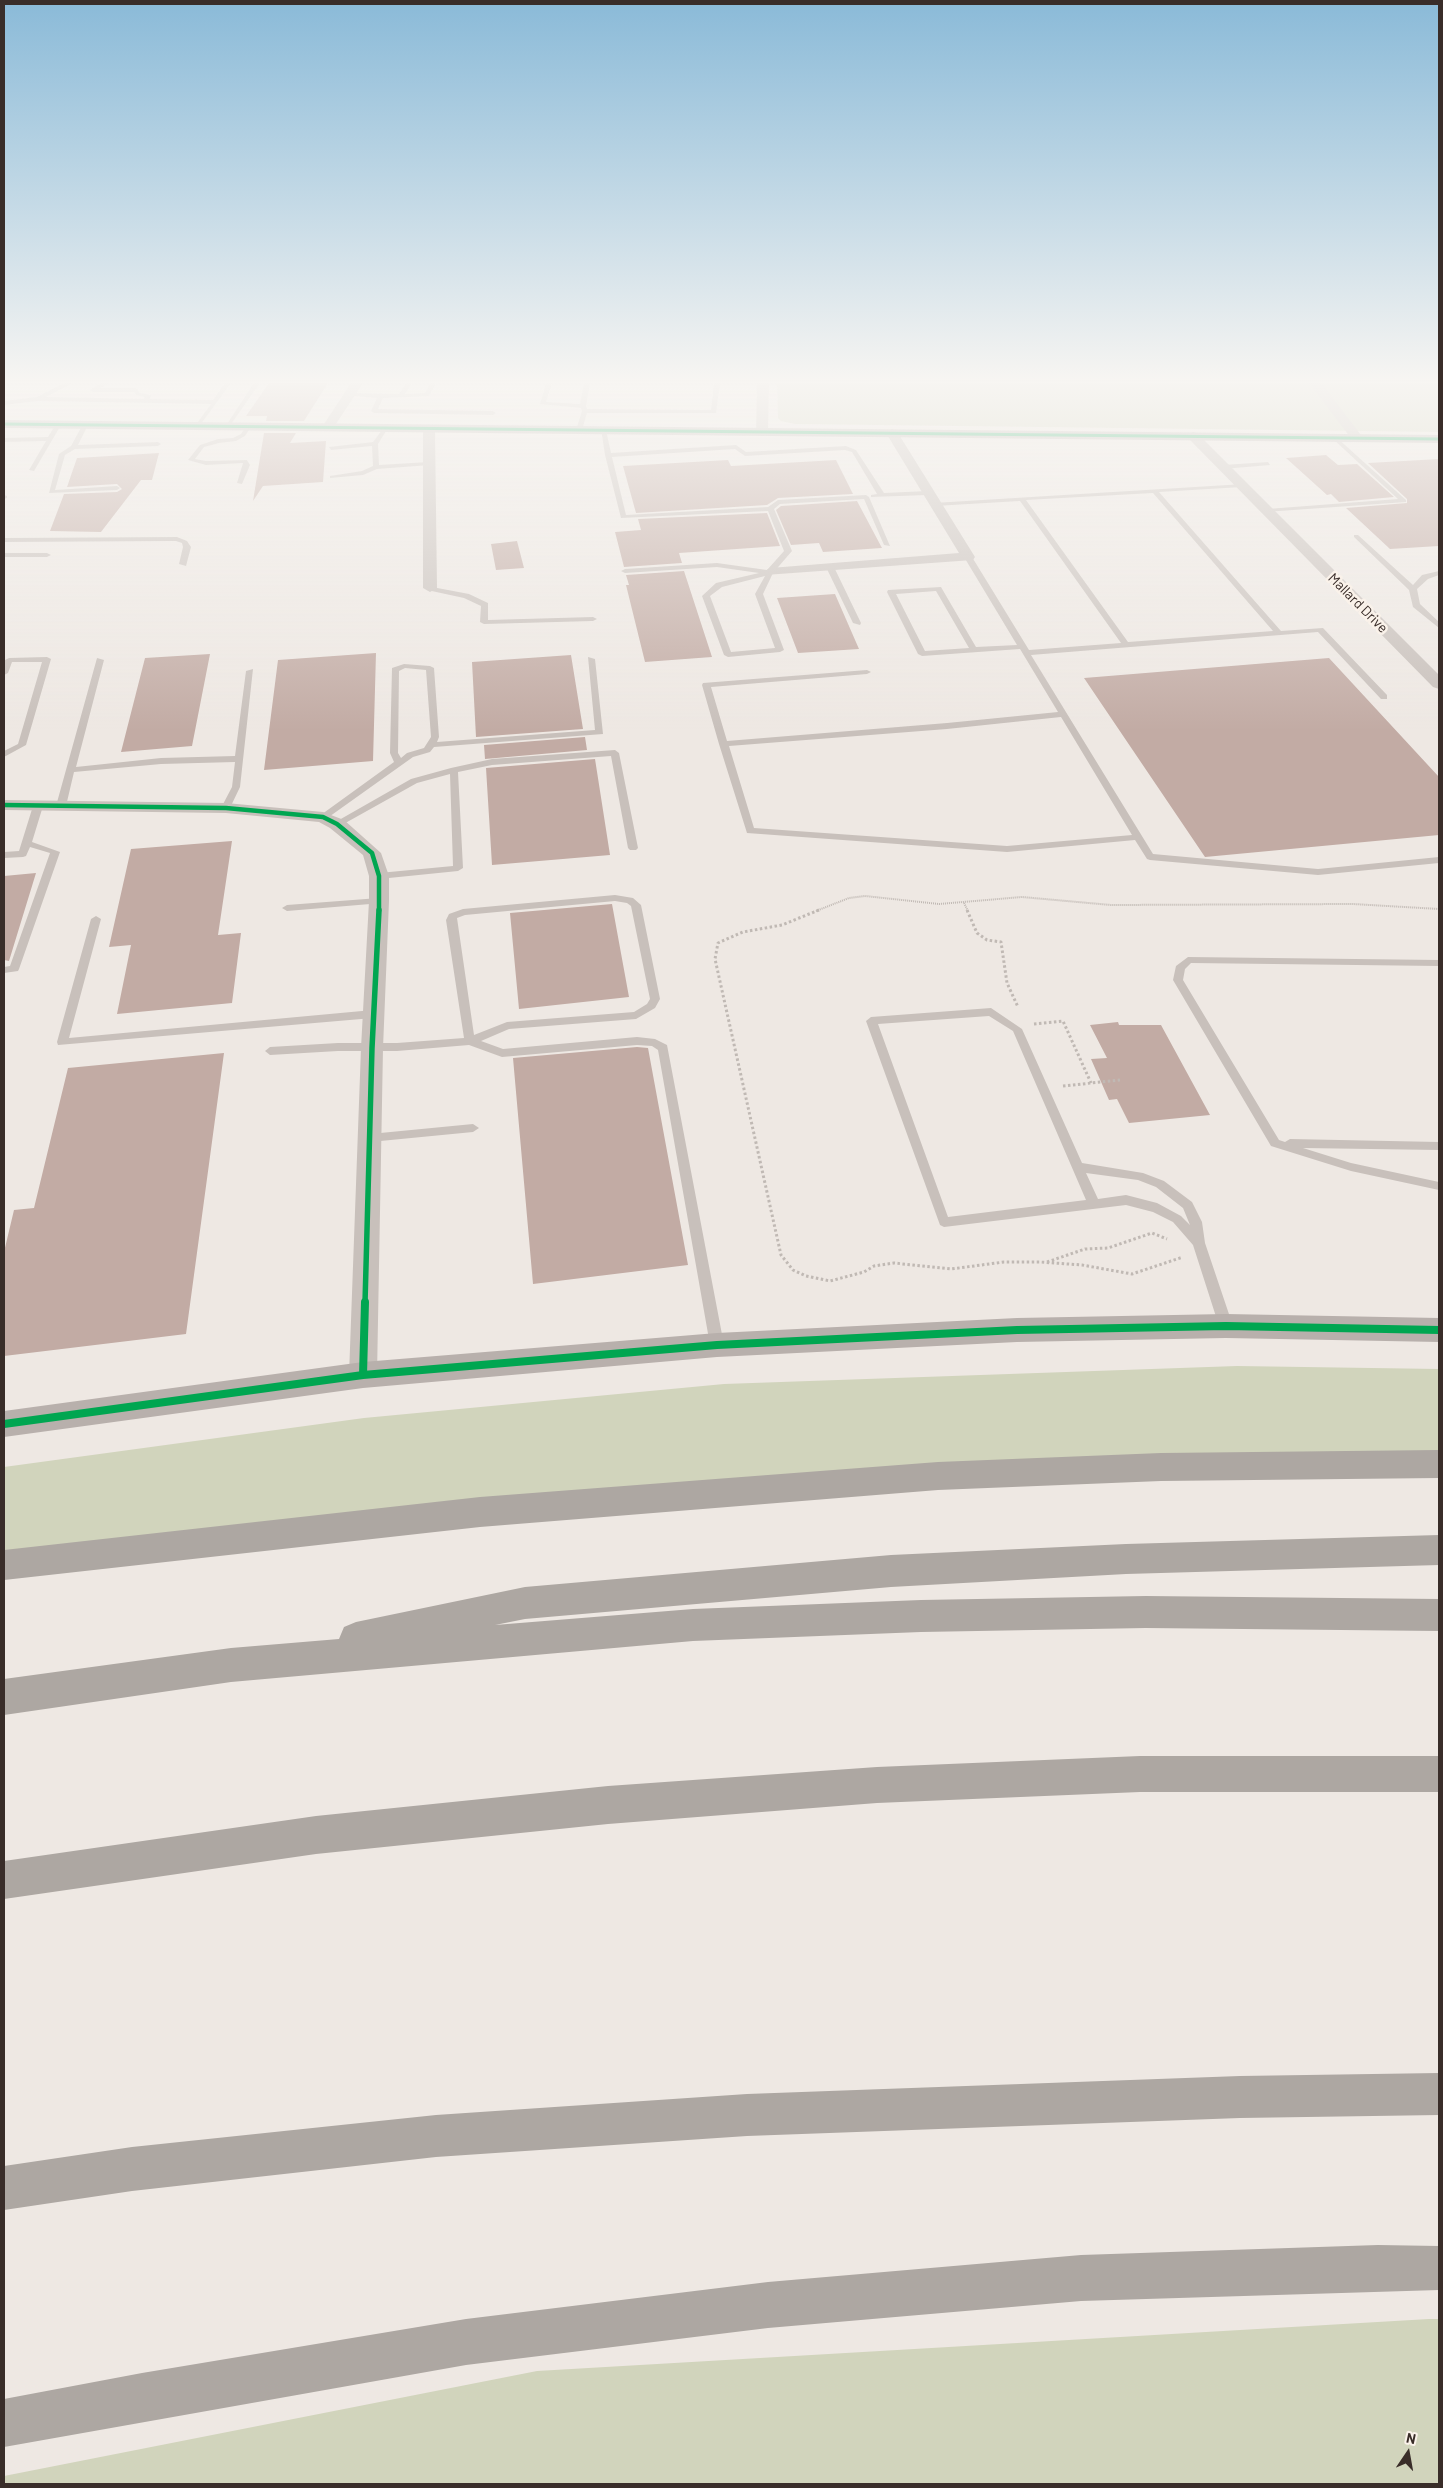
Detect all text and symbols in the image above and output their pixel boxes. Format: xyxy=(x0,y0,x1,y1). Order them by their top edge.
street label: Mallard Drive xyxy=(1325,570,1391,636)
north arrow xyxy=(1383,2428,1433,2478)
text: N xyxy=(1405,2429,1418,2447)

